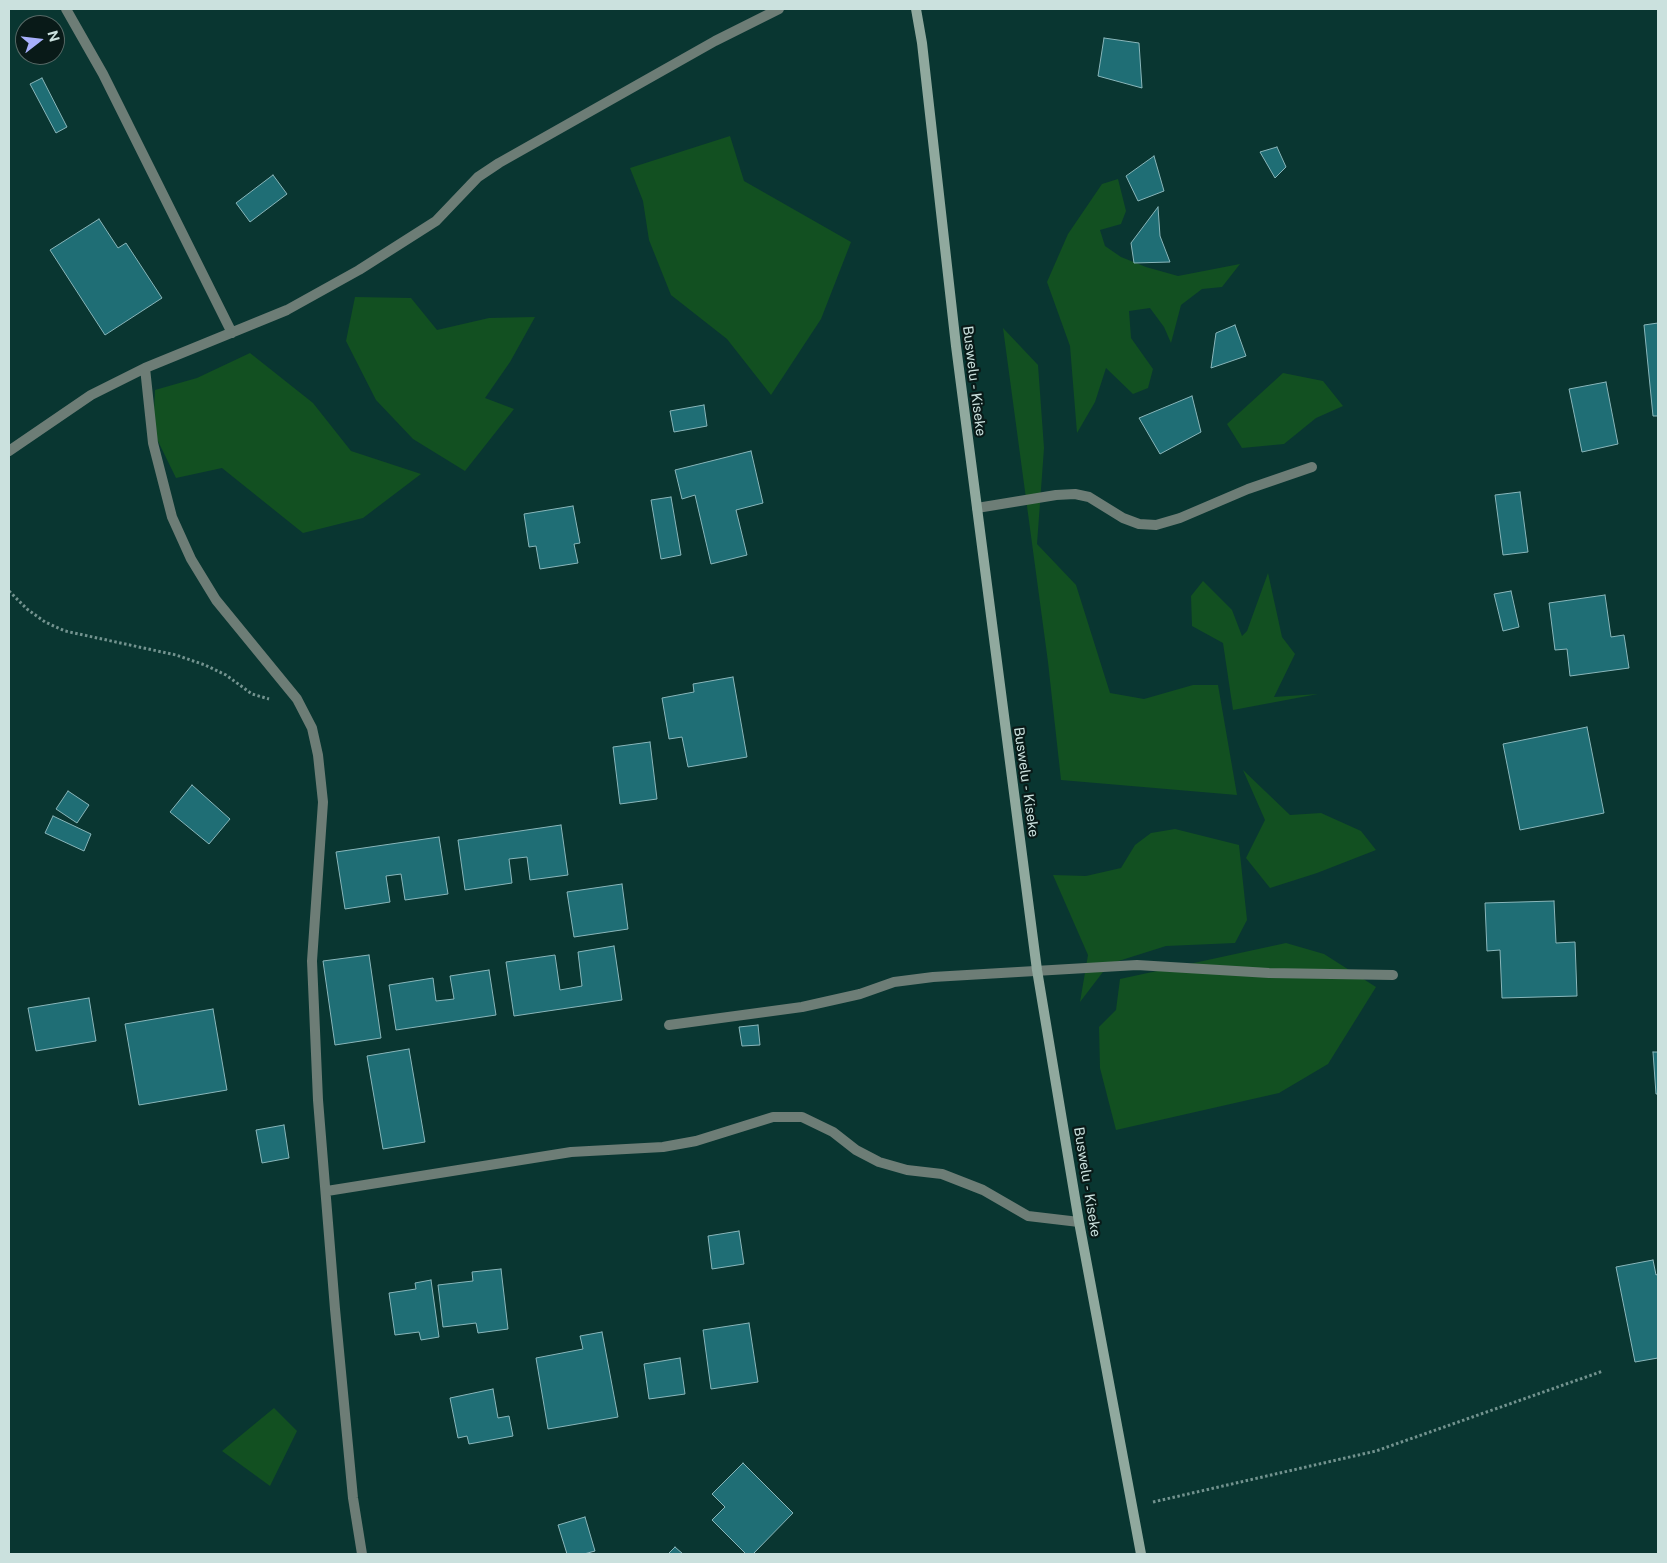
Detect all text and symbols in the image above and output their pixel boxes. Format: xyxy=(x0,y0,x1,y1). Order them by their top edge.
north arrow xyxy=(15,15,65,65)
text: N xyxy=(44,29,63,44)
street label: Buswelu - Kiseke xyxy=(959,325,989,437)
street label: Buswelu - Kiseke xyxy=(1010,726,1042,838)
street label: Buswelu - Kiseke xyxy=(1070,1126,1104,1238)

